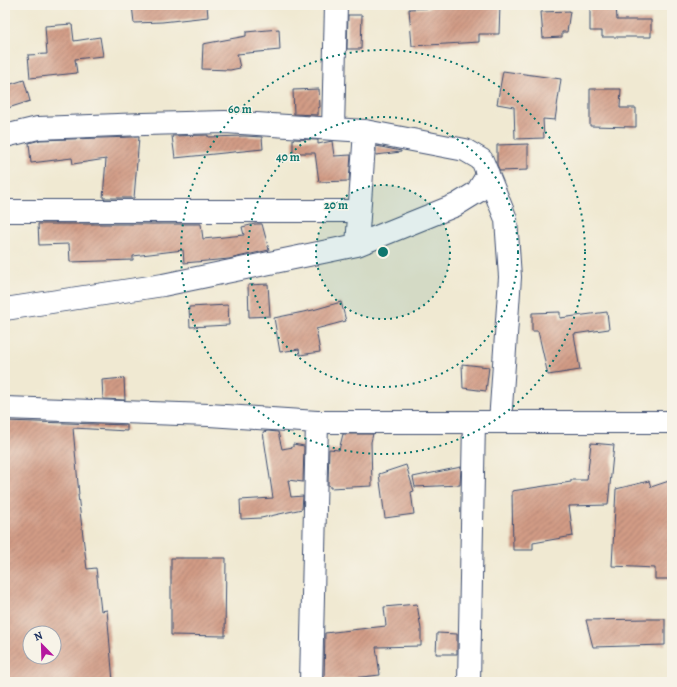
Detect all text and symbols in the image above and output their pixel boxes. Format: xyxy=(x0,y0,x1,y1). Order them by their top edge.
text: 60 m xyxy=(228,101,252,117)
text: 40 m xyxy=(276,149,300,165)
text: 20 m xyxy=(324,197,348,213)
centre of rings xyxy=(376,245,390,259)
north arrow xyxy=(22,625,62,665)
text: N xyxy=(32,628,45,645)

